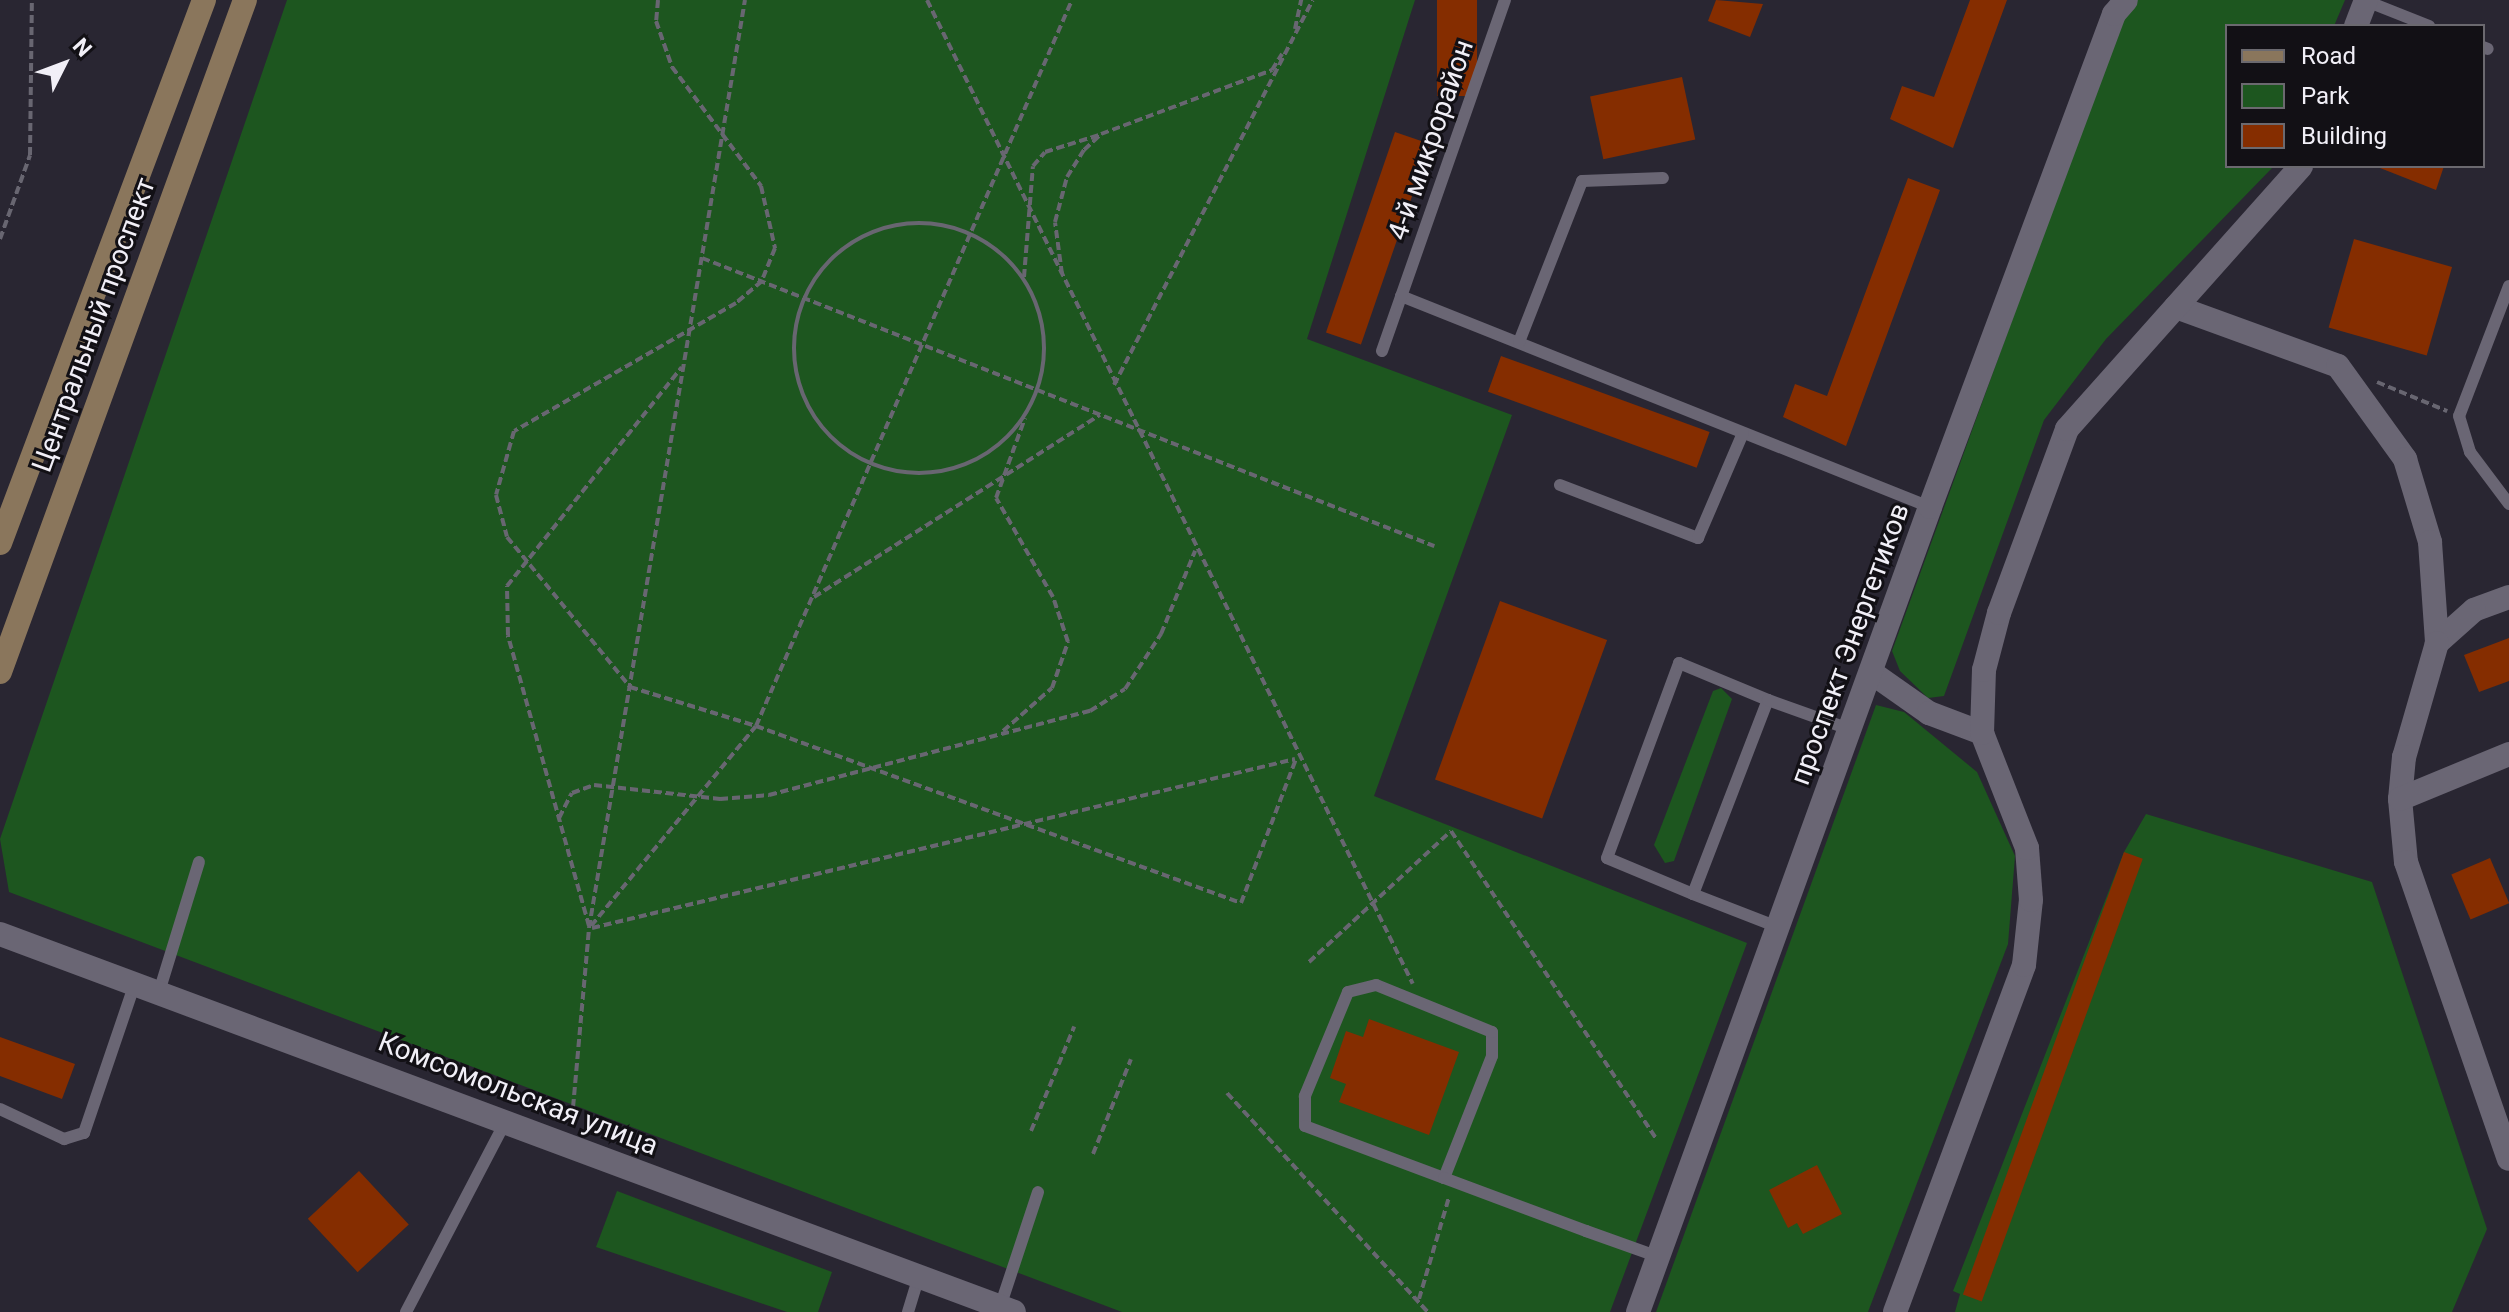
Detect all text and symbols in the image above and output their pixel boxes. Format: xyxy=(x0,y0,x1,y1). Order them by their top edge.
north arrow xyxy=(24,24,104,104)
legend xyxy=(2225,24,2485,168)
text: N xyxy=(68,33,97,62)
street label: 4-й микрорайон xyxy=(1381,35,1481,245)
text: Road xyxy=(2301,42,2356,70)
text: Park xyxy=(2301,82,2349,110)
text: Building xyxy=(2301,122,2387,150)
street label: Центральный проспект xyxy=(25,173,163,477)
street label: проспект Энергетиков xyxy=(1783,499,1917,789)
street label: Комсомольская улица xyxy=(373,1025,663,1163)

